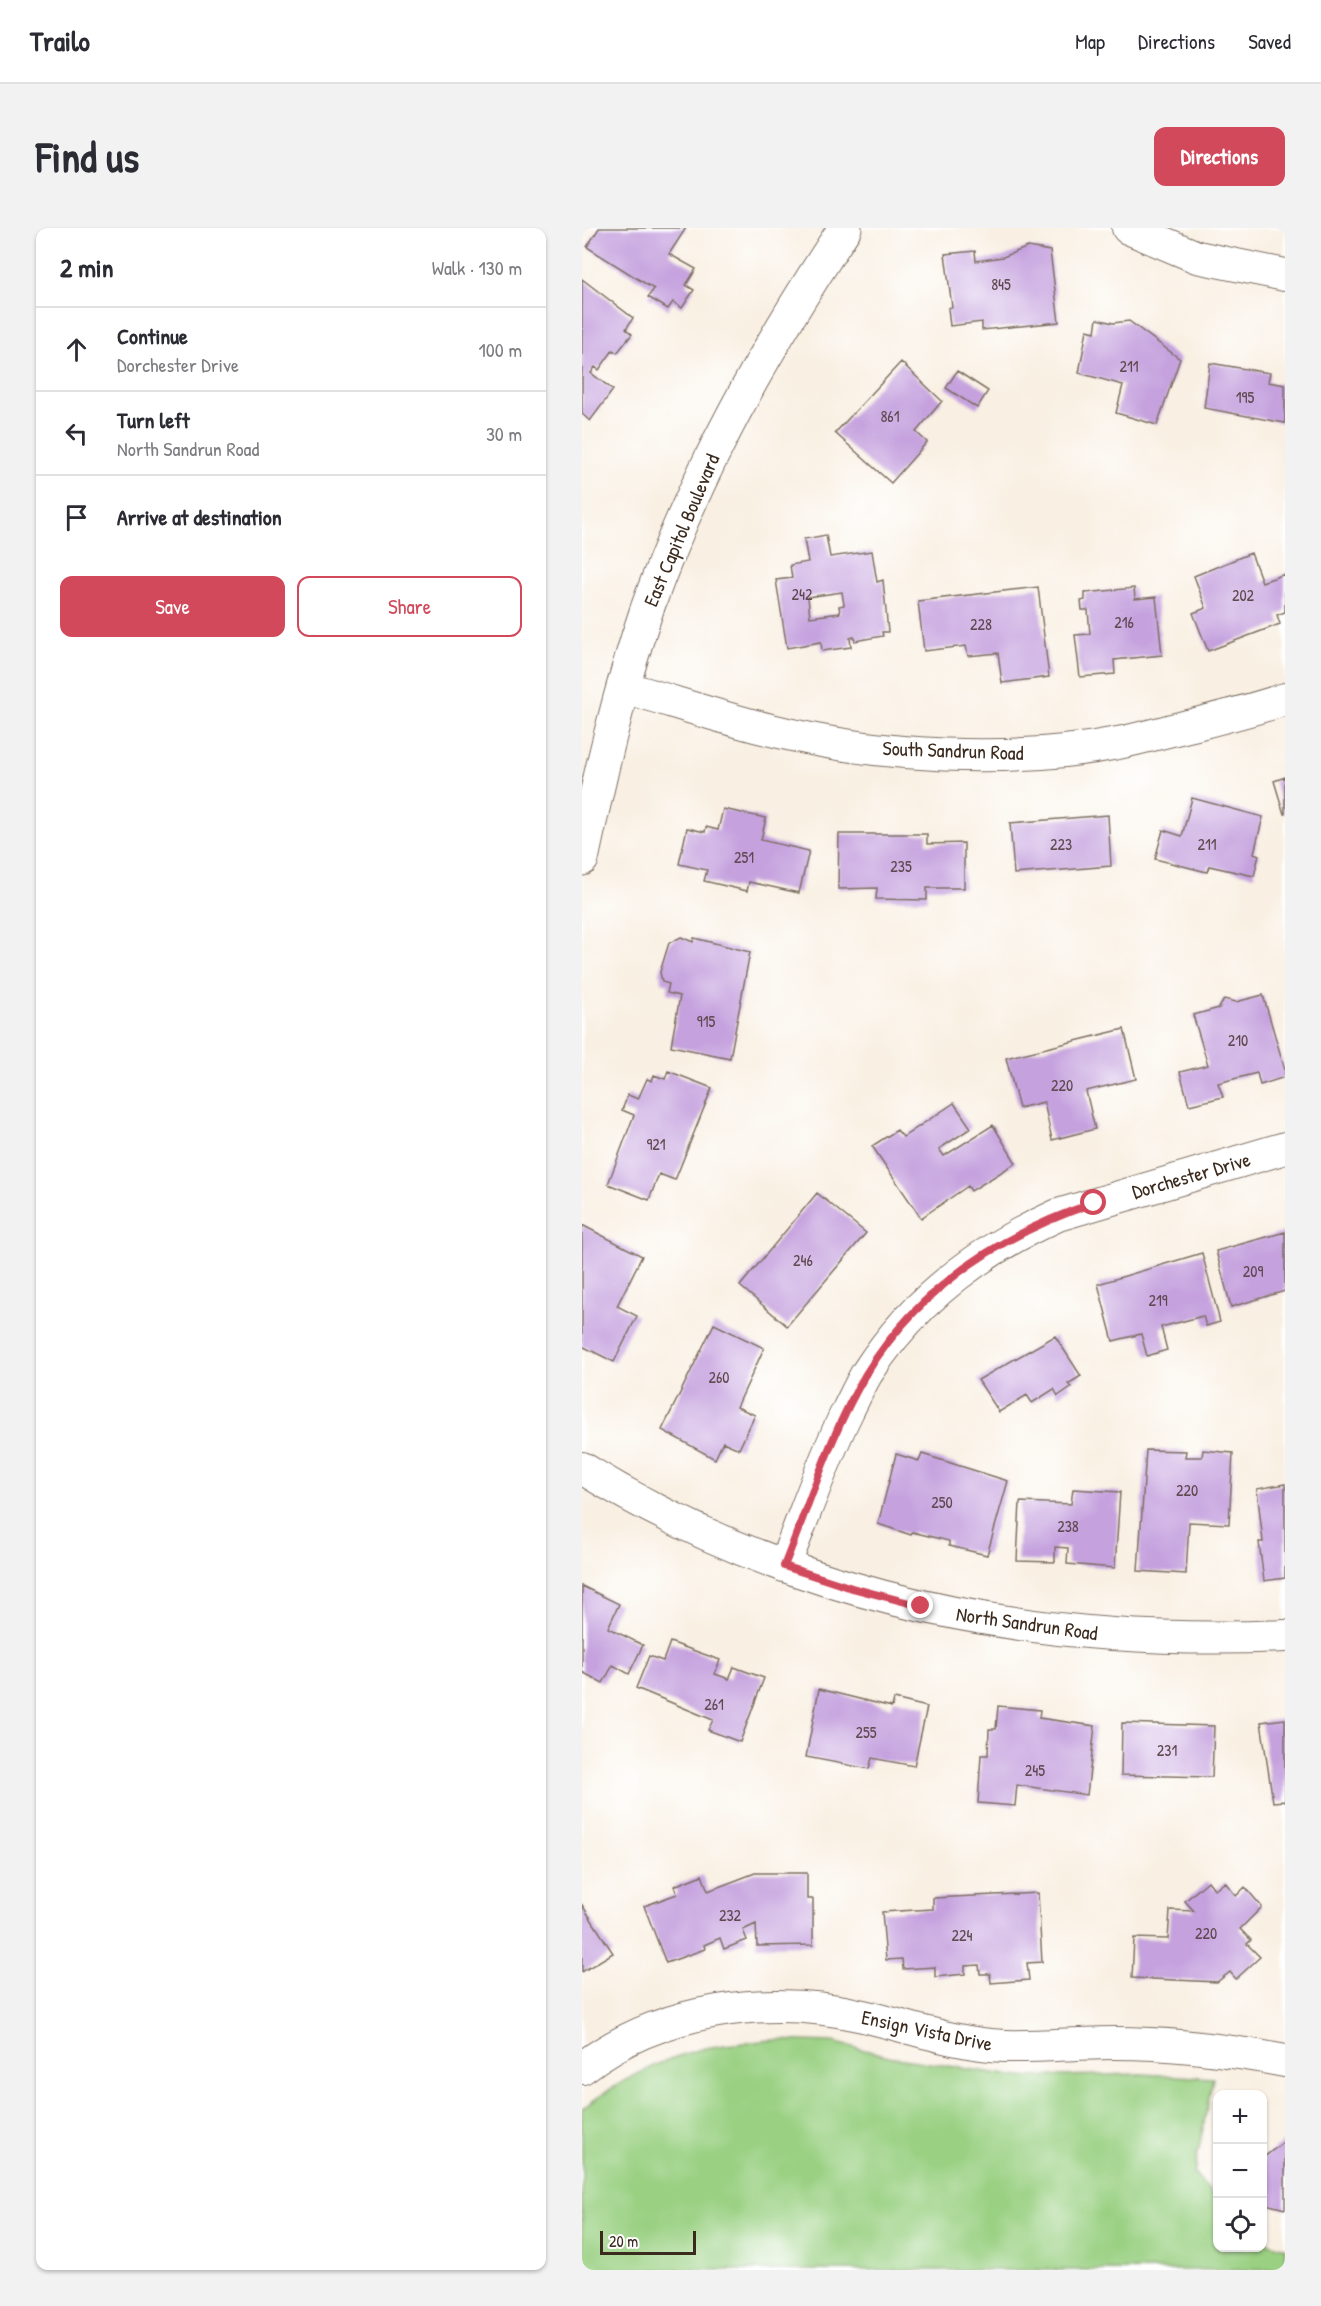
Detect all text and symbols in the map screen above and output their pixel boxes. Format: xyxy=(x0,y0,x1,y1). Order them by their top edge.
text: Trailo xyxy=(30,22,90,60)
text: Map xyxy=(1075,27,1105,56)
text: Directions xyxy=(1138,27,1215,56)
text: Saved xyxy=(1248,27,1291,56)
button: Directions xyxy=(1154,127,1285,186)
text: Find us xyxy=(36,128,139,185)
text: 2 min xyxy=(60,250,113,285)
text: Walk · 130 m xyxy=(432,254,522,281)
house number: 845 xyxy=(991,273,1011,295)
text: Continue xyxy=(117,321,188,351)
icon: ahead xyxy=(60,333,93,366)
text: 100 m xyxy=(479,336,522,363)
text: Dorchester Drive xyxy=(117,351,239,378)
house number: 211 xyxy=(1119,355,1139,377)
house number: 195 xyxy=(1236,386,1254,408)
text: Turn left xyxy=(117,405,190,435)
house number: 861 xyxy=(880,405,900,427)
icon: left xyxy=(60,417,93,450)
text: 30 m xyxy=(486,420,522,447)
text: North Sandrun Road xyxy=(117,435,259,462)
street label: East Capitol Boulevard xyxy=(637,449,725,610)
icon: arrive xyxy=(60,501,93,534)
text: Arrive at destination xyxy=(117,502,282,532)
button: Save xyxy=(60,576,285,637)
button: Share xyxy=(297,576,522,637)
house number: 242 xyxy=(792,583,813,605)
house number: 202 xyxy=(1232,584,1255,606)
house number: 216 xyxy=(1114,611,1134,633)
house number: 228 xyxy=(970,613,992,635)
street label: South Sandrun Road xyxy=(882,734,1024,766)
house number: 223 xyxy=(1050,833,1072,855)
house number: 211 xyxy=(1197,833,1217,855)
house number: 251 xyxy=(734,846,754,868)
house number: 235 xyxy=(890,855,912,877)
house number: 915 xyxy=(697,1010,715,1032)
house number: 210 xyxy=(1228,1029,1248,1051)
house number: 220 xyxy=(1051,1074,1073,1096)
house number: 921 xyxy=(646,1133,666,1155)
street label: Dorchester Drive xyxy=(1129,1145,1253,1205)
route start xyxy=(1080,1189,1106,1215)
house number: 246 xyxy=(793,1249,813,1271)
house number: 209 xyxy=(1243,1260,1263,1282)
house number: 219 xyxy=(1148,1289,1168,1311)
house number: 260 xyxy=(708,1366,730,1388)
house number: 220 xyxy=(1176,1479,1198,1501)
house number: 250 xyxy=(931,1491,953,1513)
house number: 238 xyxy=(1057,1515,1079,1537)
route end xyxy=(907,1592,933,1618)
street label: North Sandrun Road xyxy=(955,1600,1100,1646)
house number: 261 xyxy=(704,1693,724,1715)
house number: 255 xyxy=(855,1721,877,1743)
house number: 231 xyxy=(1157,1739,1177,1761)
house number: 245 xyxy=(1025,1759,1045,1781)
house number: 232 xyxy=(719,1904,742,1926)
house number: 220 xyxy=(1195,1922,1217,1944)
house number: 224 xyxy=(952,1924,972,1946)
street label: Ensign Vista Drive xyxy=(859,2003,995,2057)
map controls xyxy=(1213,2090,1267,2252)
button: + xyxy=(1213,2090,1267,2144)
button: − xyxy=(1213,2144,1267,2198)
button: locate xyxy=(1213,2198,1267,2252)
scale bar xyxy=(600,2228,696,2256)
text: 20 m xyxy=(609,2230,638,2252)

